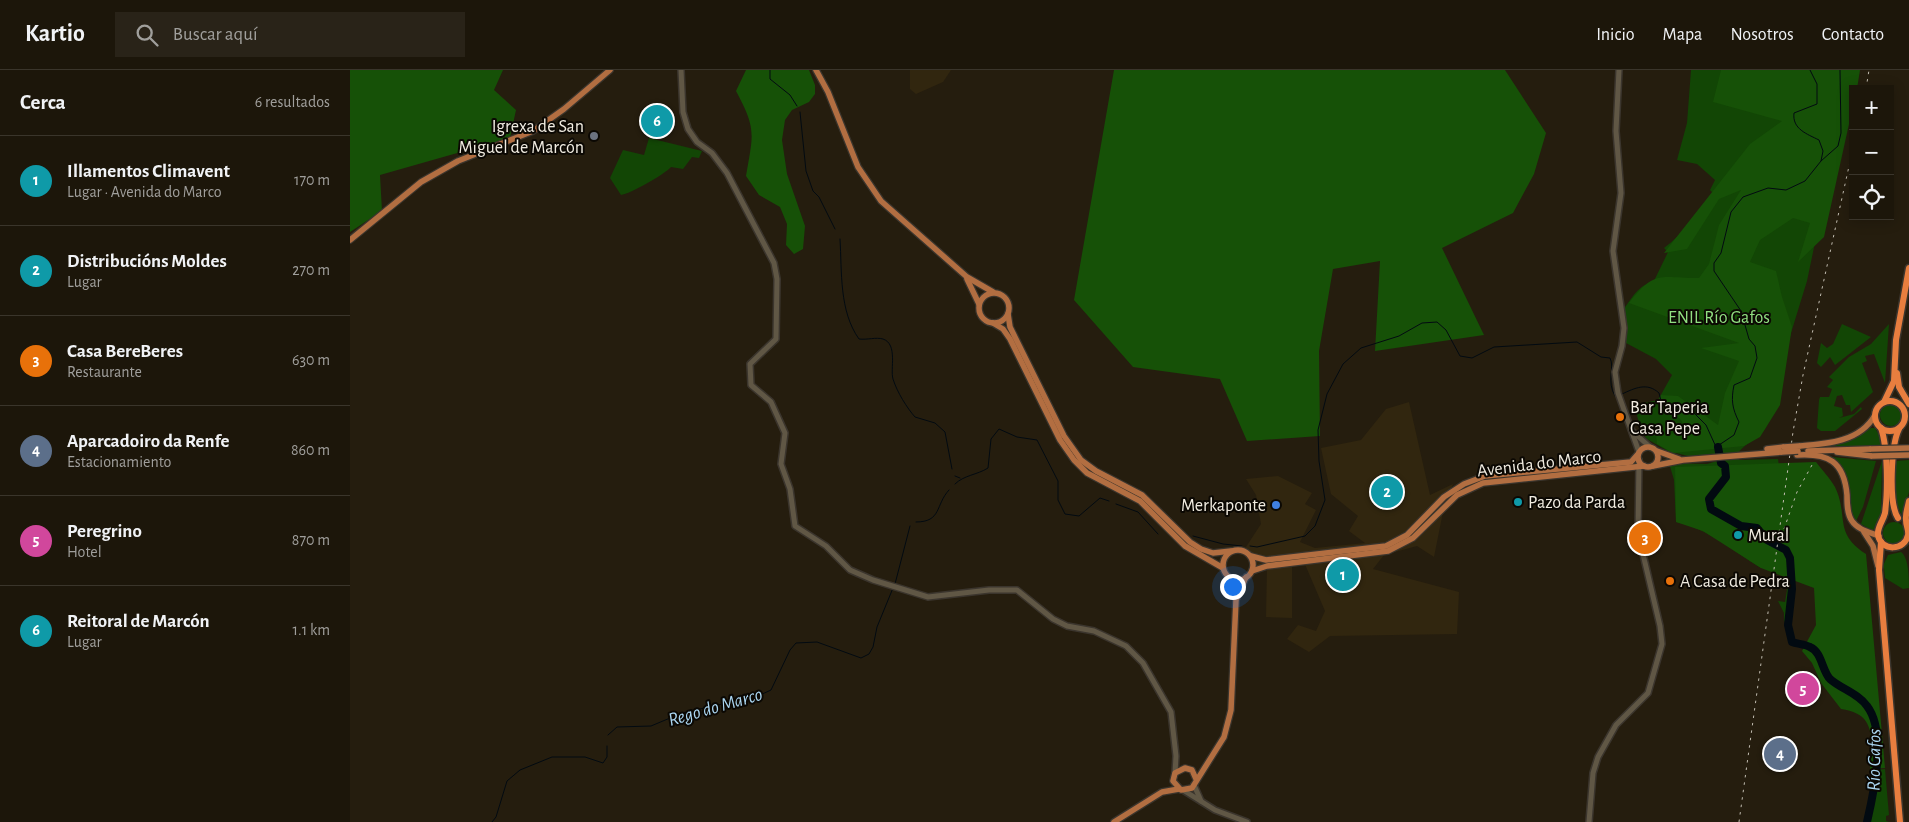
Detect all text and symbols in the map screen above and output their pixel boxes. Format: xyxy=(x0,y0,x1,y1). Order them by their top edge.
search box xyxy=(115,12,465,57)
icon: search xyxy=(133,21,161,49)
text: Kartio xyxy=(25,22,85,46)
text: Buscar aquí xyxy=(173,25,258,44)
text: Inicio xyxy=(1596,26,1635,44)
text: Mapa xyxy=(1663,26,1702,44)
text: Nosotros xyxy=(1730,26,1794,44)
text: Contacto xyxy=(1822,26,1884,44)
map controls xyxy=(1849,85,1894,220)
button: + xyxy=(1849,85,1894,130)
text: Cerca xyxy=(20,92,66,113)
text: 6 resultados xyxy=(255,94,330,110)
pin: 6 xyxy=(641,102,673,140)
place label: Igrexa de San Miguel de Marcón xyxy=(458,118,584,157)
marker: Igrexa de San Miguel de Marcón xyxy=(588,130,600,142)
button: − xyxy=(1849,130,1894,175)
text: Illamentos Climavent xyxy=(67,162,230,181)
text: 1 xyxy=(33,172,39,188)
text: 170 m xyxy=(294,172,330,188)
button: locate xyxy=(1849,175,1894,220)
text: Lugar · Avenida do Marco xyxy=(67,184,222,200)
text: Distribucións Moldes xyxy=(67,252,227,271)
text: 2 xyxy=(32,262,40,278)
text: 270 m xyxy=(292,262,330,278)
text: Lugar xyxy=(67,274,102,290)
park label: ENIL Río Gafos xyxy=(1668,309,1770,327)
text: Casa BereBeres xyxy=(67,342,183,361)
text: 3 xyxy=(33,352,39,368)
text: 630 m xyxy=(292,352,330,368)
text: Restaurante xyxy=(67,364,142,380)
place label: Bar Taperia Casa Pepe xyxy=(1630,399,1708,438)
marker: Bar Taperia Casa Pepe xyxy=(1614,411,1626,423)
text: Aparcadoiro da Renfe xyxy=(67,432,229,451)
text: 4 xyxy=(32,442,40,458)
text: 860 m xyxy=(291,442,330,458)
street label: Avenida do Marco xyxy=(1476,447,1602,481)
text: Estacionamiento xyxy=(67,454,171,470)
pin: 2 xyxy=(1371,473,1403,511)
place label: Pazo da Parda xyxy=(1528,494,1625,512)
marker: Pazo da Parda xyxy=(1512,496,1524,508)
place label: Merkaponte xyxy=(1181,497,1266,515)
marker: Merkaponte xyxy=(1270,499,1282,511)
pin: 3 xyxy=(1629,519,1661,557)
text: Peregrino xyxy=(67,522,142,541)
place label: Mural xyxy=(1748,527,1789,545)
marker: Mural xyxy=(1732,529,1744,541)
text: 5 xyxy=(33,532,39,548)
text: 870 m xyxy=(292,532,330,548)
text: Hotel xyxy=(67,544,102,560)
pin: 1 xyxy=(1327,556,1359,594)
place label: A Casa de Pedra xyxy=(1680,573,1790,591)
your location xyxy=(1220,574,1246,600)
marker: A Casa de Pedra xyxy=(1664,575,1676,587)
text: Reitoral de Marcón xyxy=(67,612,210,631)
text: 6 xyxy=(32,622,40,638)
text: 1.1 km xyxy=(293,622,330,638)
text: Lugar xyxy=(67,634,102,650)
pin: 5 xyxy=(1787,670,1819,708)
water label: Rego do Marco xyxy=(666,685,765,730)
water label: Río Gafos xyxy=(1864,729,1885,791)
pin: 4 xyxy=(1764,735,1796,773)

